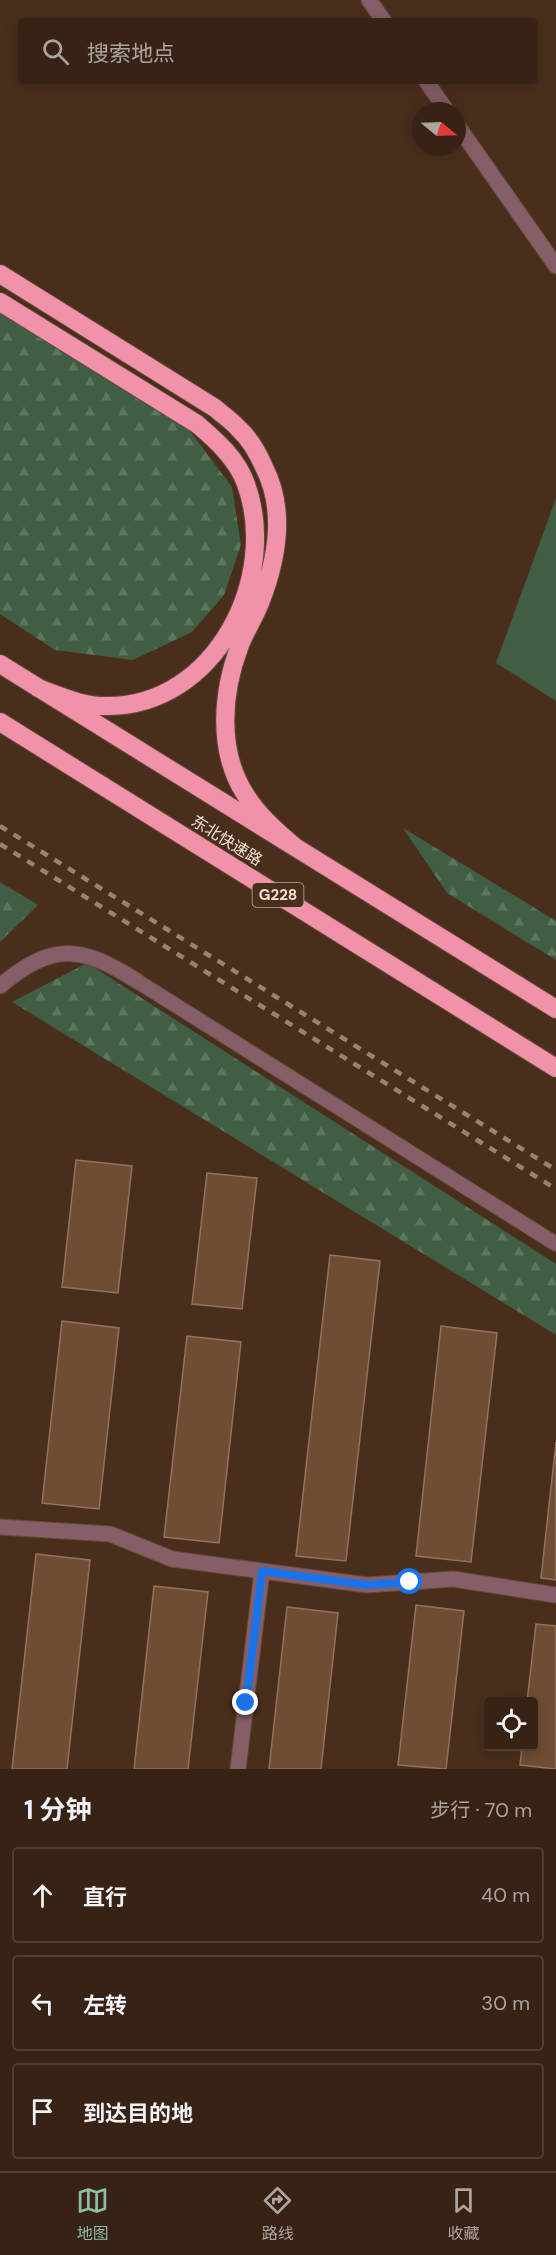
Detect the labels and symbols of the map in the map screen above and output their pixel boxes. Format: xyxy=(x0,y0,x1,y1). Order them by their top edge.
north arrow xyxy=(412,102,466,156)
street label: 东北快速路 xyxy=(187,810,266,871)
road number: G228 xyxy=(252,883,304,907)
route start xyxy=(396,1568,422,1594)
route end xyxy=(232,1689,258,1715)

